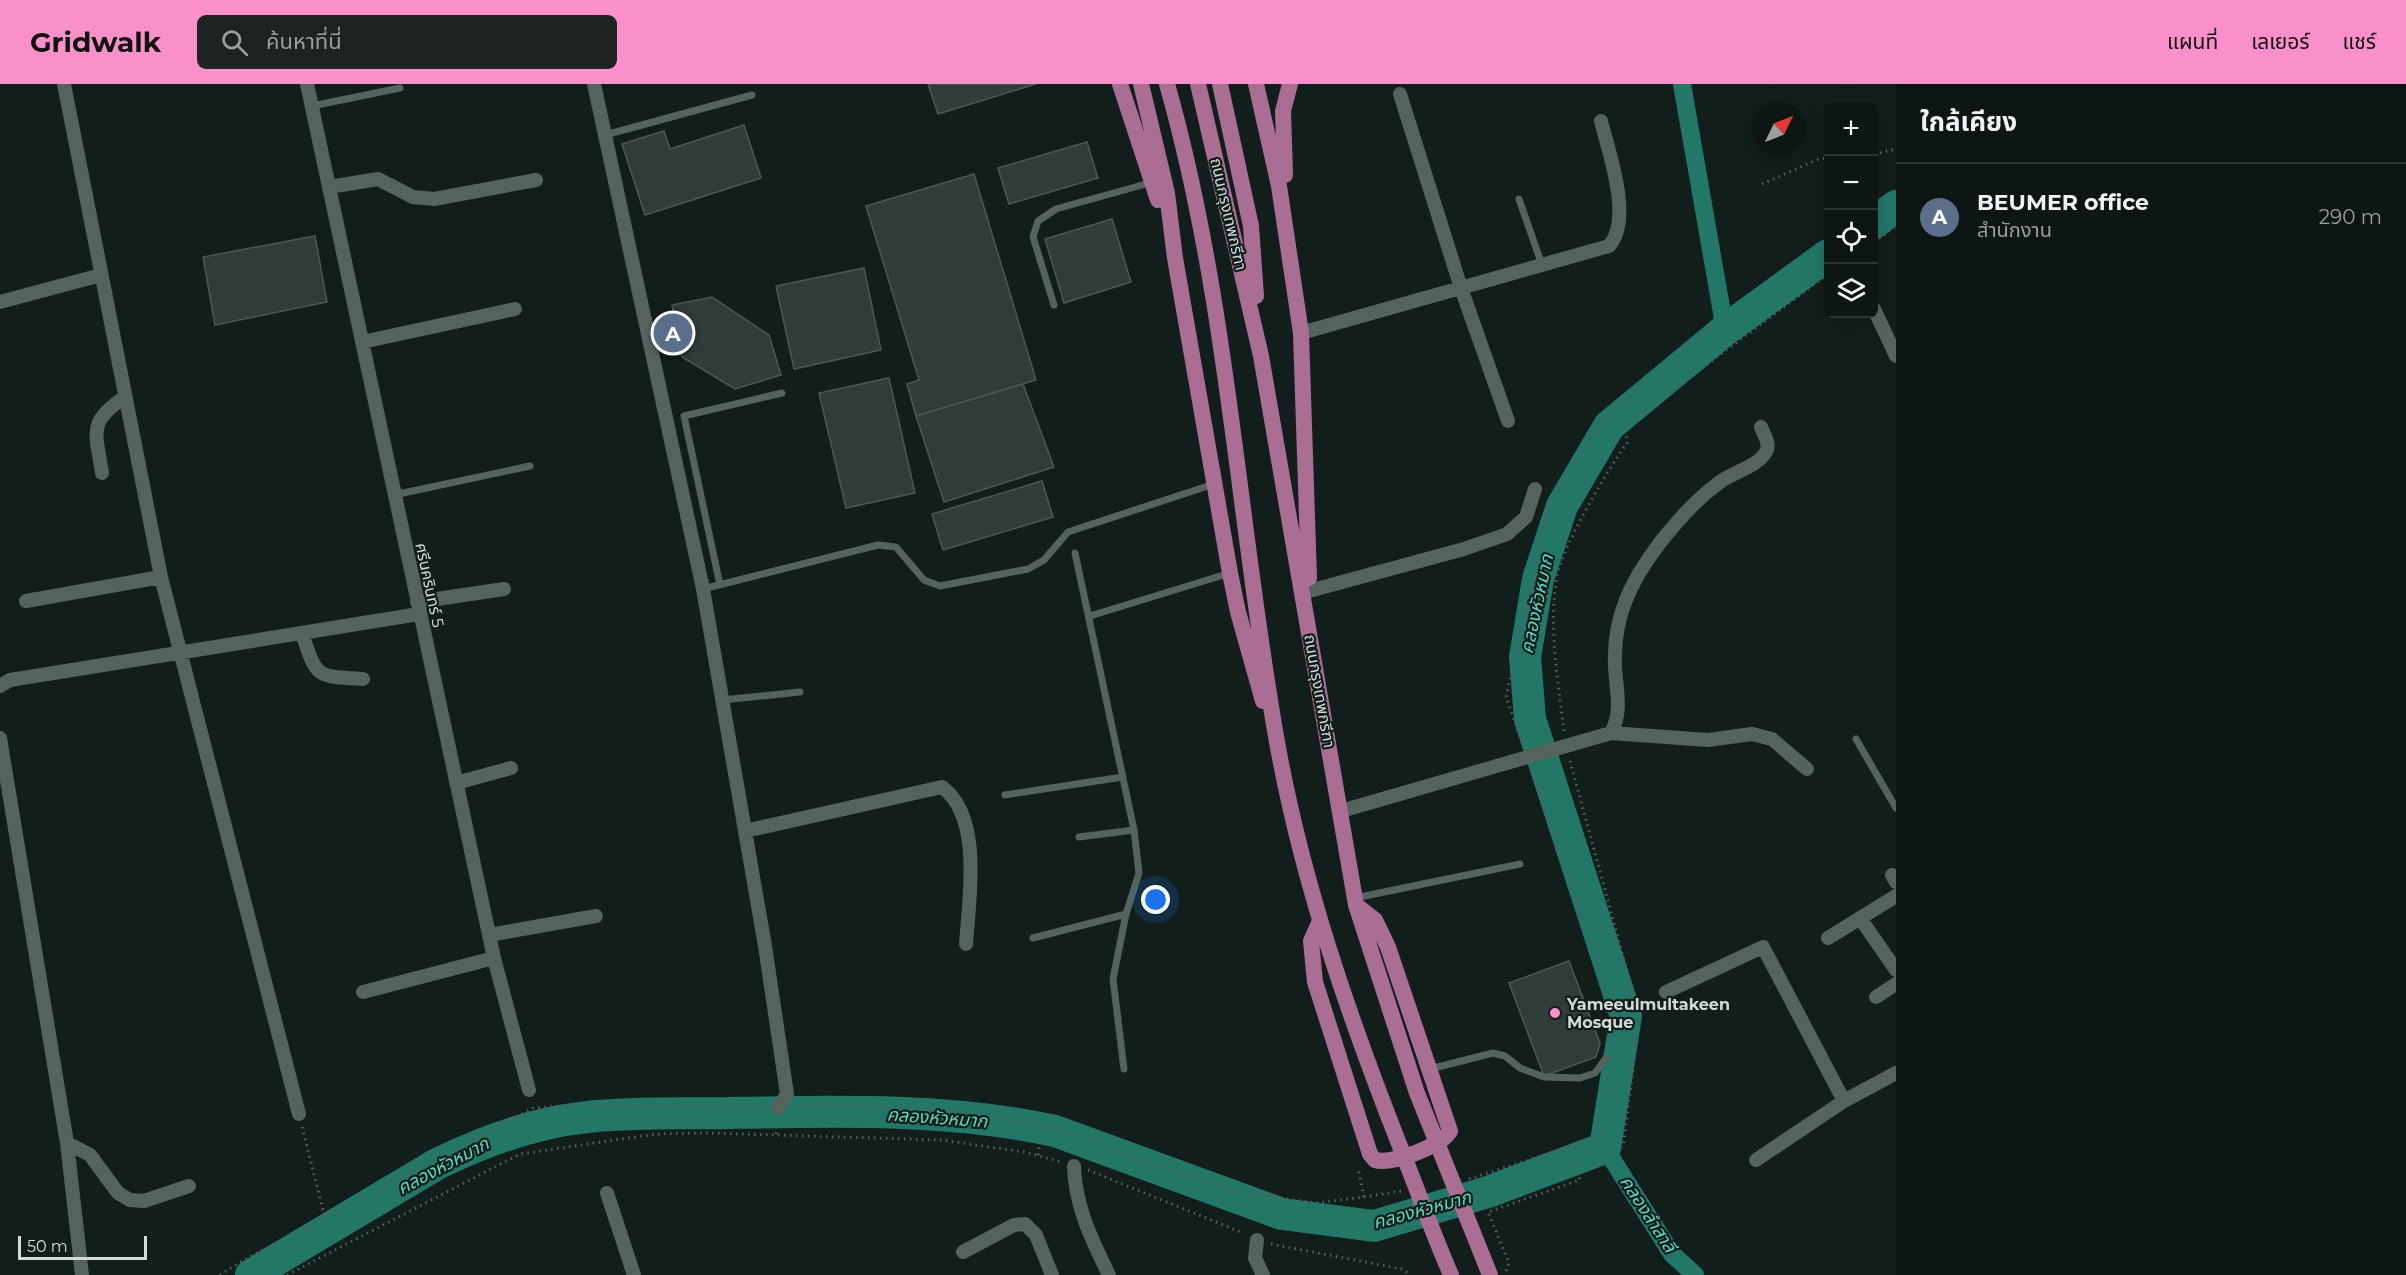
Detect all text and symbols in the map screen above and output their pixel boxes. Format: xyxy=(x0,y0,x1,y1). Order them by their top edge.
search box xyxy=(197,15,617,69)
text: Gridwalk xyxy=(30,25,161,59)
icon: search xyxy=(218,26,251,59)
text: ค้นหาที่นี่ xyxy=(266,28,342,55)
text: แผนที่ xyxy=(2167,29,2218,54)
text: เลเยอร์ xyxy=(2251,29,2310,54)
text: แชร์ xyxy=(2343,29,2376,54)
north arrow xyxy=(1752,102,1806,156)
map controls xyxy=(1824,102,1878,318)
button: + xyxy=(1824,102,1878,156)
text: ใกล้เคียง xyxy=(1920,106,2017,138)
street label: ถนนกรุงเทพกรีฑา xyxy=(1206,156,1251,272)
button: − xyxy=(1824,156,1878,210)
text: BEUMER office xyxy=(1977,189,2149,216)
text: A xyxy=(1932,205,1947,229)
text: 290 m xyxy=(2319,205,2382,229)
button: locate xyxy=(1824,210,1878,264)
text: สำนักงาน xyxy=(1977,218,2052,242)
button: layers xyxy=(1824,264,1878,318)
pin: A xyxy=(654,310,692,356)
street label: ศรีนครินทร์ 5 xyxy=(411,541,448,629)
water label: คลองหัวหมาก xyxy=(1516,551,1558,655)
street label: ถนนกรุงเทพกรีฑา xyxy=(1300,633,1339,749)
your location xyxy=(1141,885,1170,914)
place label: Yameeulmultakeen Mosque xyxy=(1566,995,1730,1032)
marker: Yameeulmultakeen Mosque xyxy=(1548,1006,1562,1020)
water label: คลองหัวหมาก xyxy=(886,1104,989,1133)
water label: คลองหัวหมาก xyxy=(393,1132,494,1199)
water label: คลองลำสาลี xyxy=(1615,1172,1682,1258)
water label: คลองหัวหมาก xyxy=(1371,1186,1475,1234)
scale bar xyxy=(18,1233,147,1260)
text: 50 m xyxy=(27,1237,68,1256)

